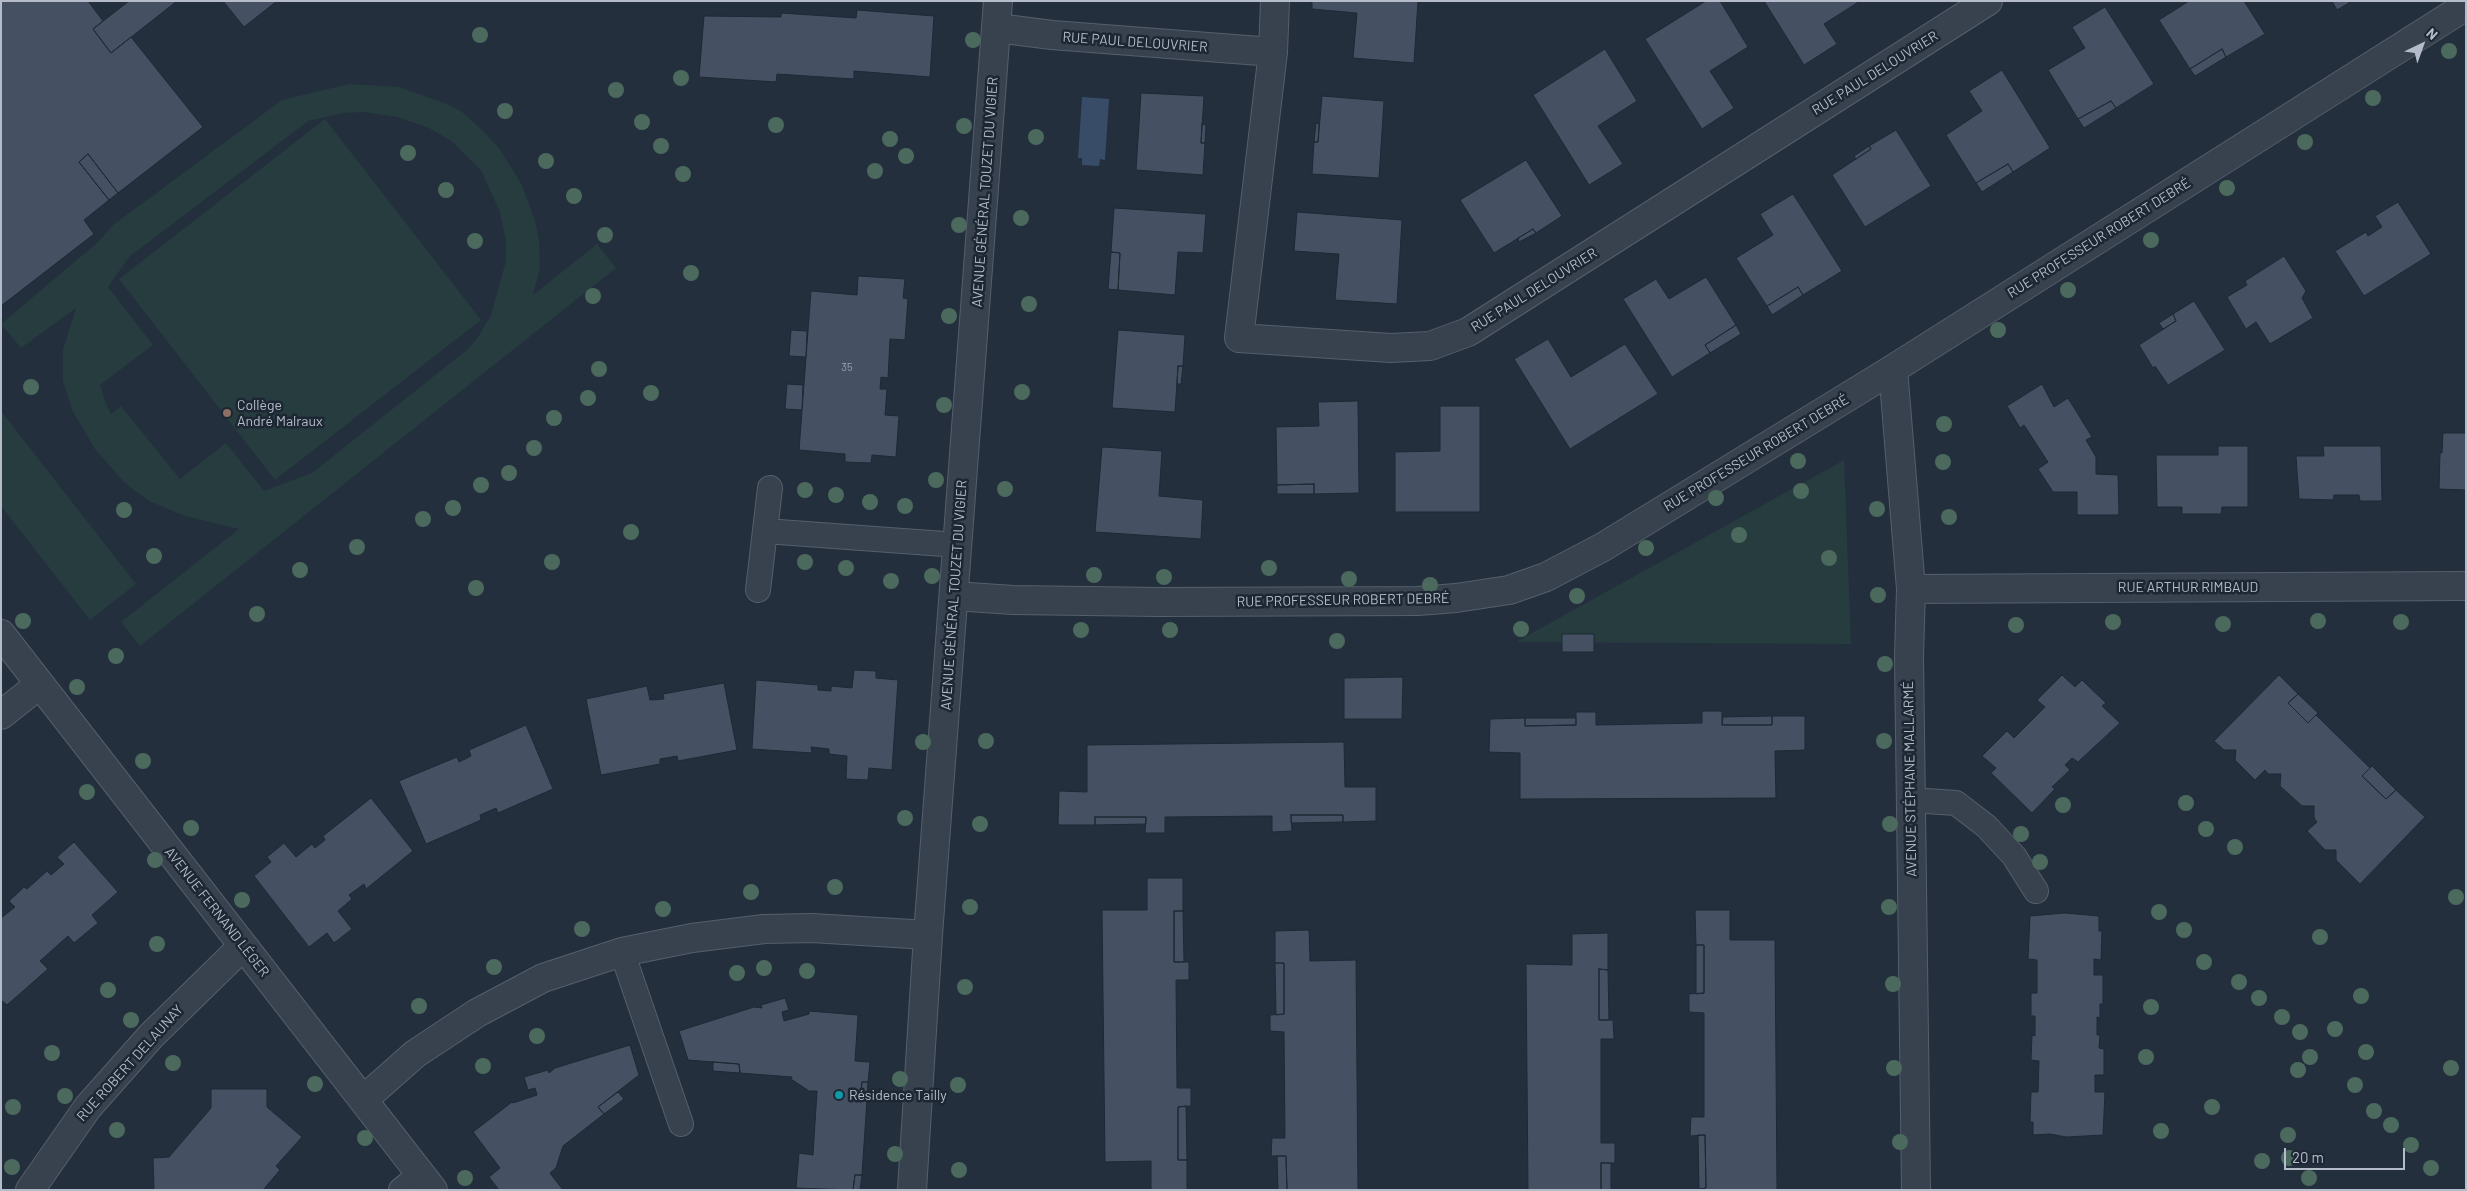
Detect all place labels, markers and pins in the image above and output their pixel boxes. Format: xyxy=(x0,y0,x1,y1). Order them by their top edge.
place label: Collège André Malraux xyxy=(237,397,323,430)
marker: Collège André Malraux xyxy=(221,407,233,419)
place label: Résidence Tailly xyxy=(849,1087,947,1103)
marker: Résidence Tailly xyxy=(833,1089,845,1101)

